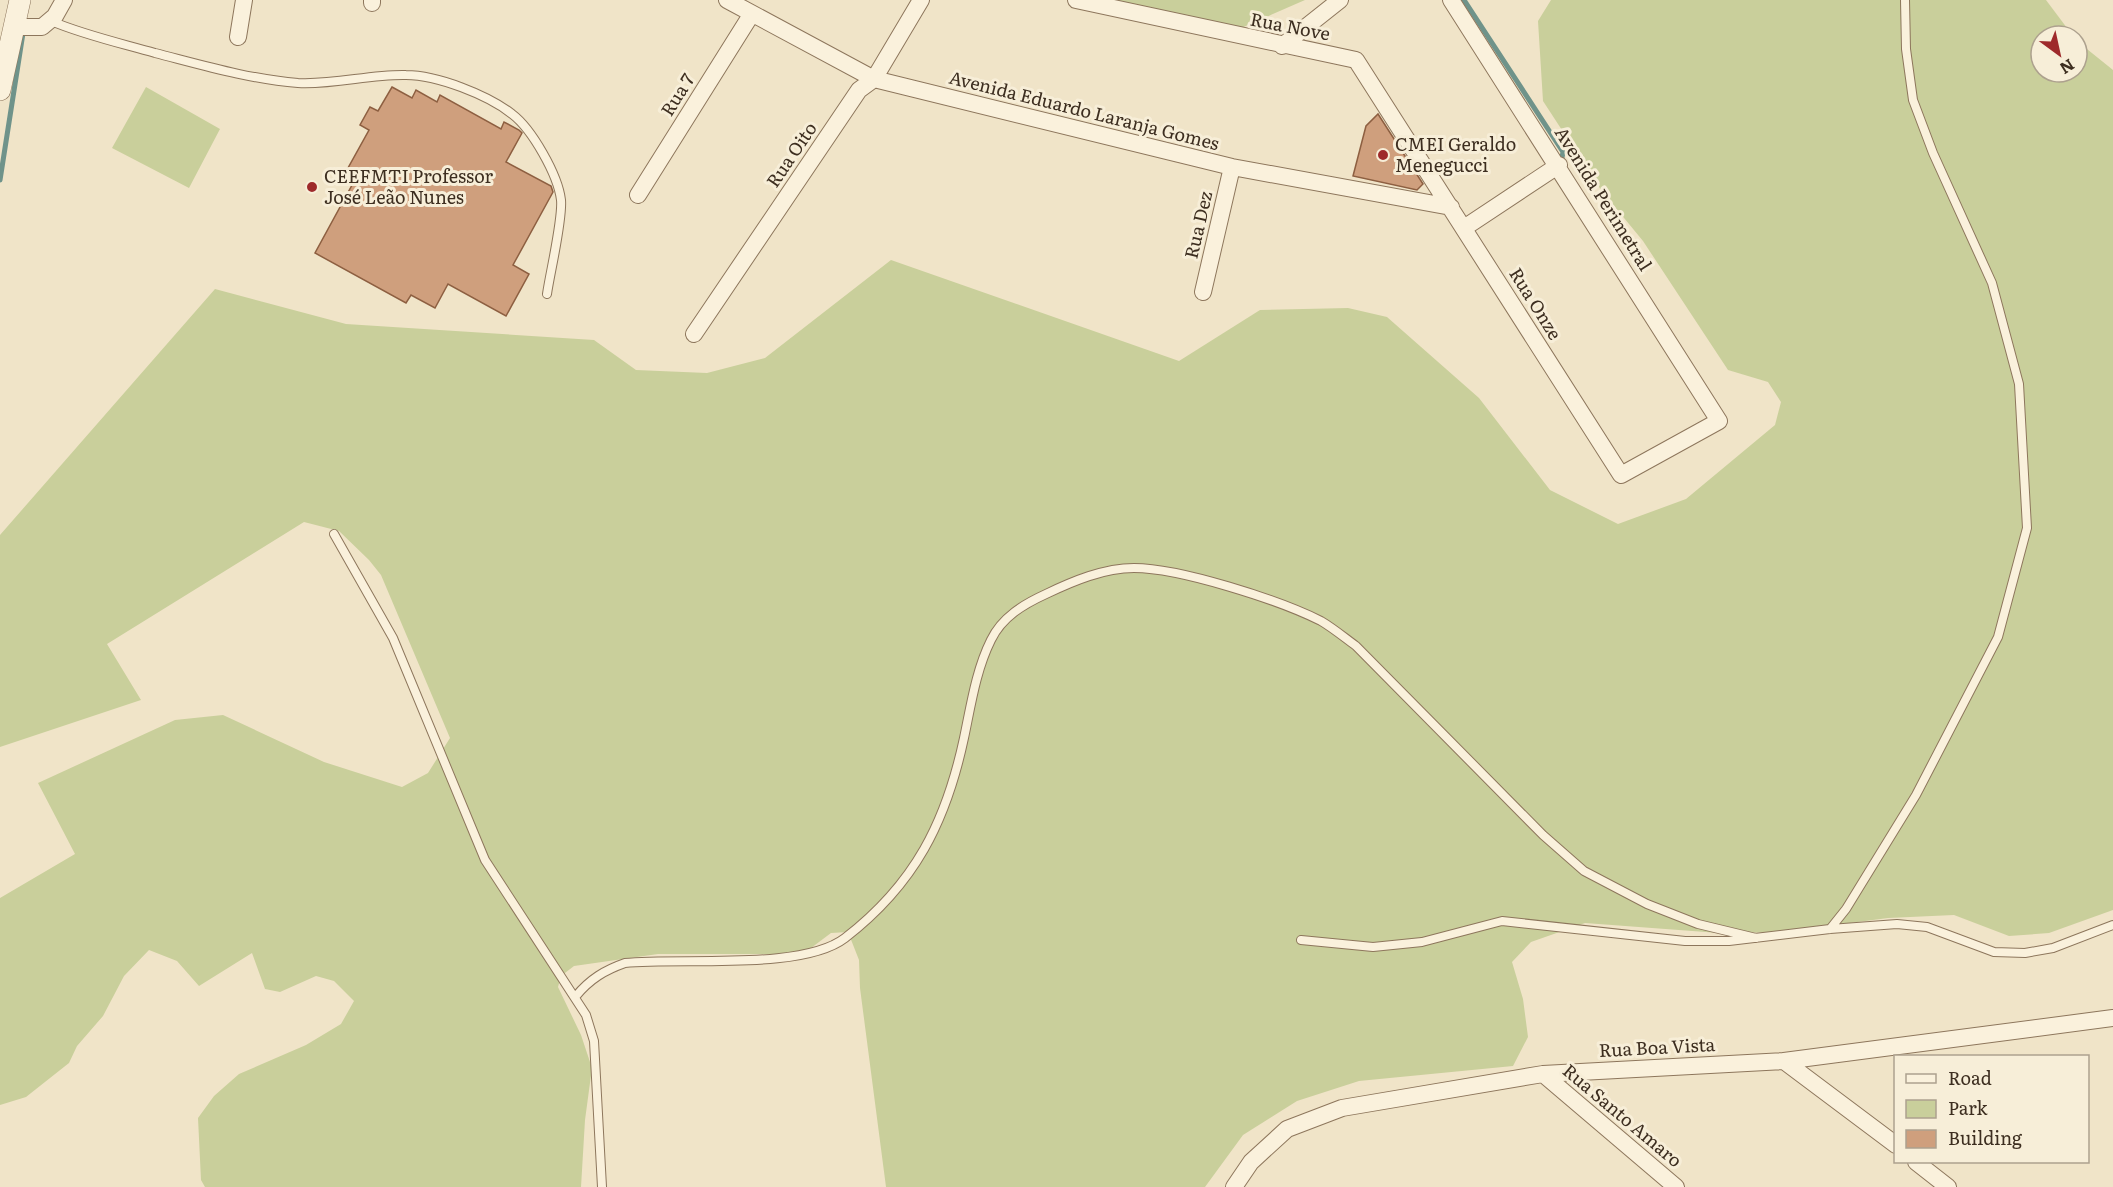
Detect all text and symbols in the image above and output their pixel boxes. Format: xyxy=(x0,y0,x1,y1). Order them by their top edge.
street label: Rua Nove xyxy=(1248,5,1333,46)
north arrow xyxy=(2029,24,2089,84)
text: N xyxy=(2056,54,2080,81)
street label: Avenida Eduardo Laranja Gomes xyxy=(947,63,1222,156)
street label: Rua 7 xyxy=(653,68,700,121)
street label: Rua Oito xyxy=(759,116,823,192)
street label: Avenida Perimetral xyxy=(1549,121,1660,275)
place label: CMEI Geraldo Menegucci xyxy=(1395,130,1516,178)
marker: CMEI Geraldo Menegucci xyxy=(1376,148,1390,162)
place label: CEEFMTI Professor José Leão Nunes xyxy=(324,162,494,210)
marker: CEEFMTI Professor José Leão Nunes xyxy=(305,180,319,194)
street label: Rua Dez xyxy=(1177,188,1218,261)
street label: Rua Onze xyxy=(1503,262,1569,345)
street label: Rua Boa Vista xyxy=(1598,1030,1716,1063)
legend xyxy=(1894,1055,2089,1163)
street label: Rua Santo Amaro xyxy=(1557,1057,1689,1173)
text: Road xyxy=(1948,1064,1992,1091)
text: Park xyxy=(1948,1094,1989,1121)
text: Building xyxy=(1948,1124,2023,1151)

